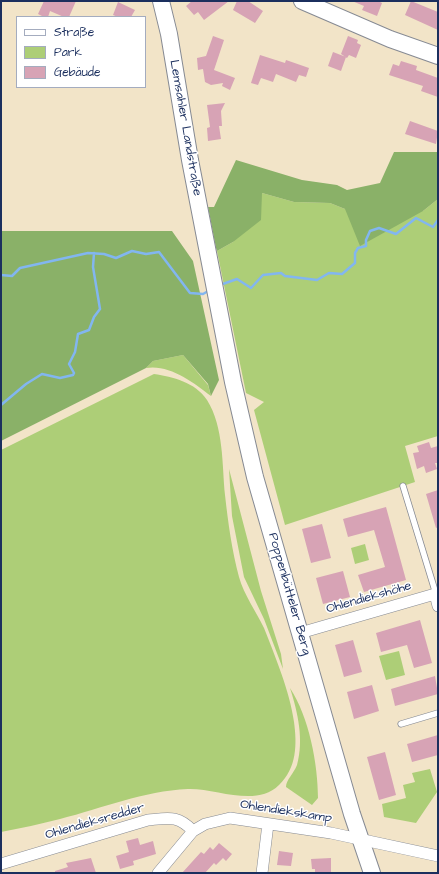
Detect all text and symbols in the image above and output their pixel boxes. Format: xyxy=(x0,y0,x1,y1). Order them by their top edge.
legend xyxy=(16,16,146,88)
text: Straße xyxy=(54,24,94,41)
text: Park xyxy=(54,44,82,61)
street label: Lemsahler Landstraße xyxy=(165,59,205,197)
text: Gebäude xyxy=(54,64,100,81)
street label: Poppenbütteler Berg xyxy=(264,531,314,657)
street label: Ohlendiekshöhe xyxy=(324,578,414,618)
street label: Ohlendiekskamp xyxy=(239,797,333,827)
street label: Ohlendieksredder xyxy=(44,800,146,844)

